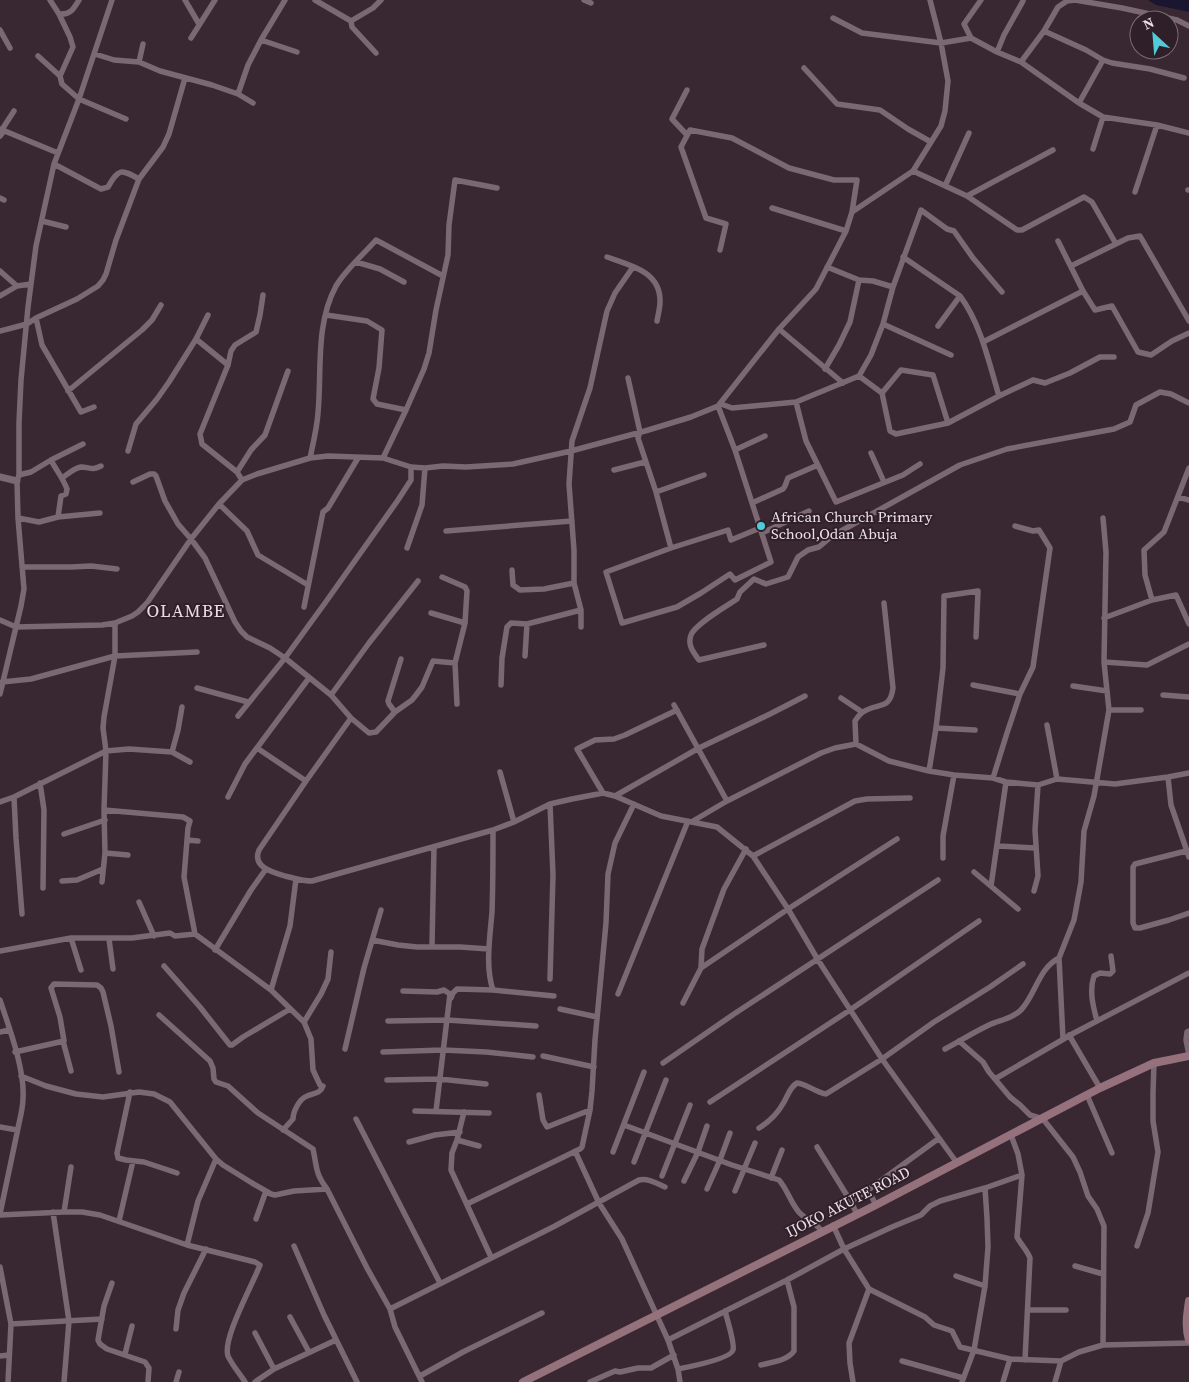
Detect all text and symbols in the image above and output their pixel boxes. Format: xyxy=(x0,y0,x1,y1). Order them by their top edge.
north arrow xyxy=(1129,10,1179,60)
text: N xyxy=(1139,12,1157,35)
place label: African Church Primary School,Odan Abuja xyxy=(771,506,933,544)
marker: African Church Primary School,Odan Abuja xyxy=(755,520,767,532)
district label: OLAMBE xyxy=(147,598,225,623)
street label: IJOKO AKUTE ROAD xyxy=(782,1161,914,1242)

